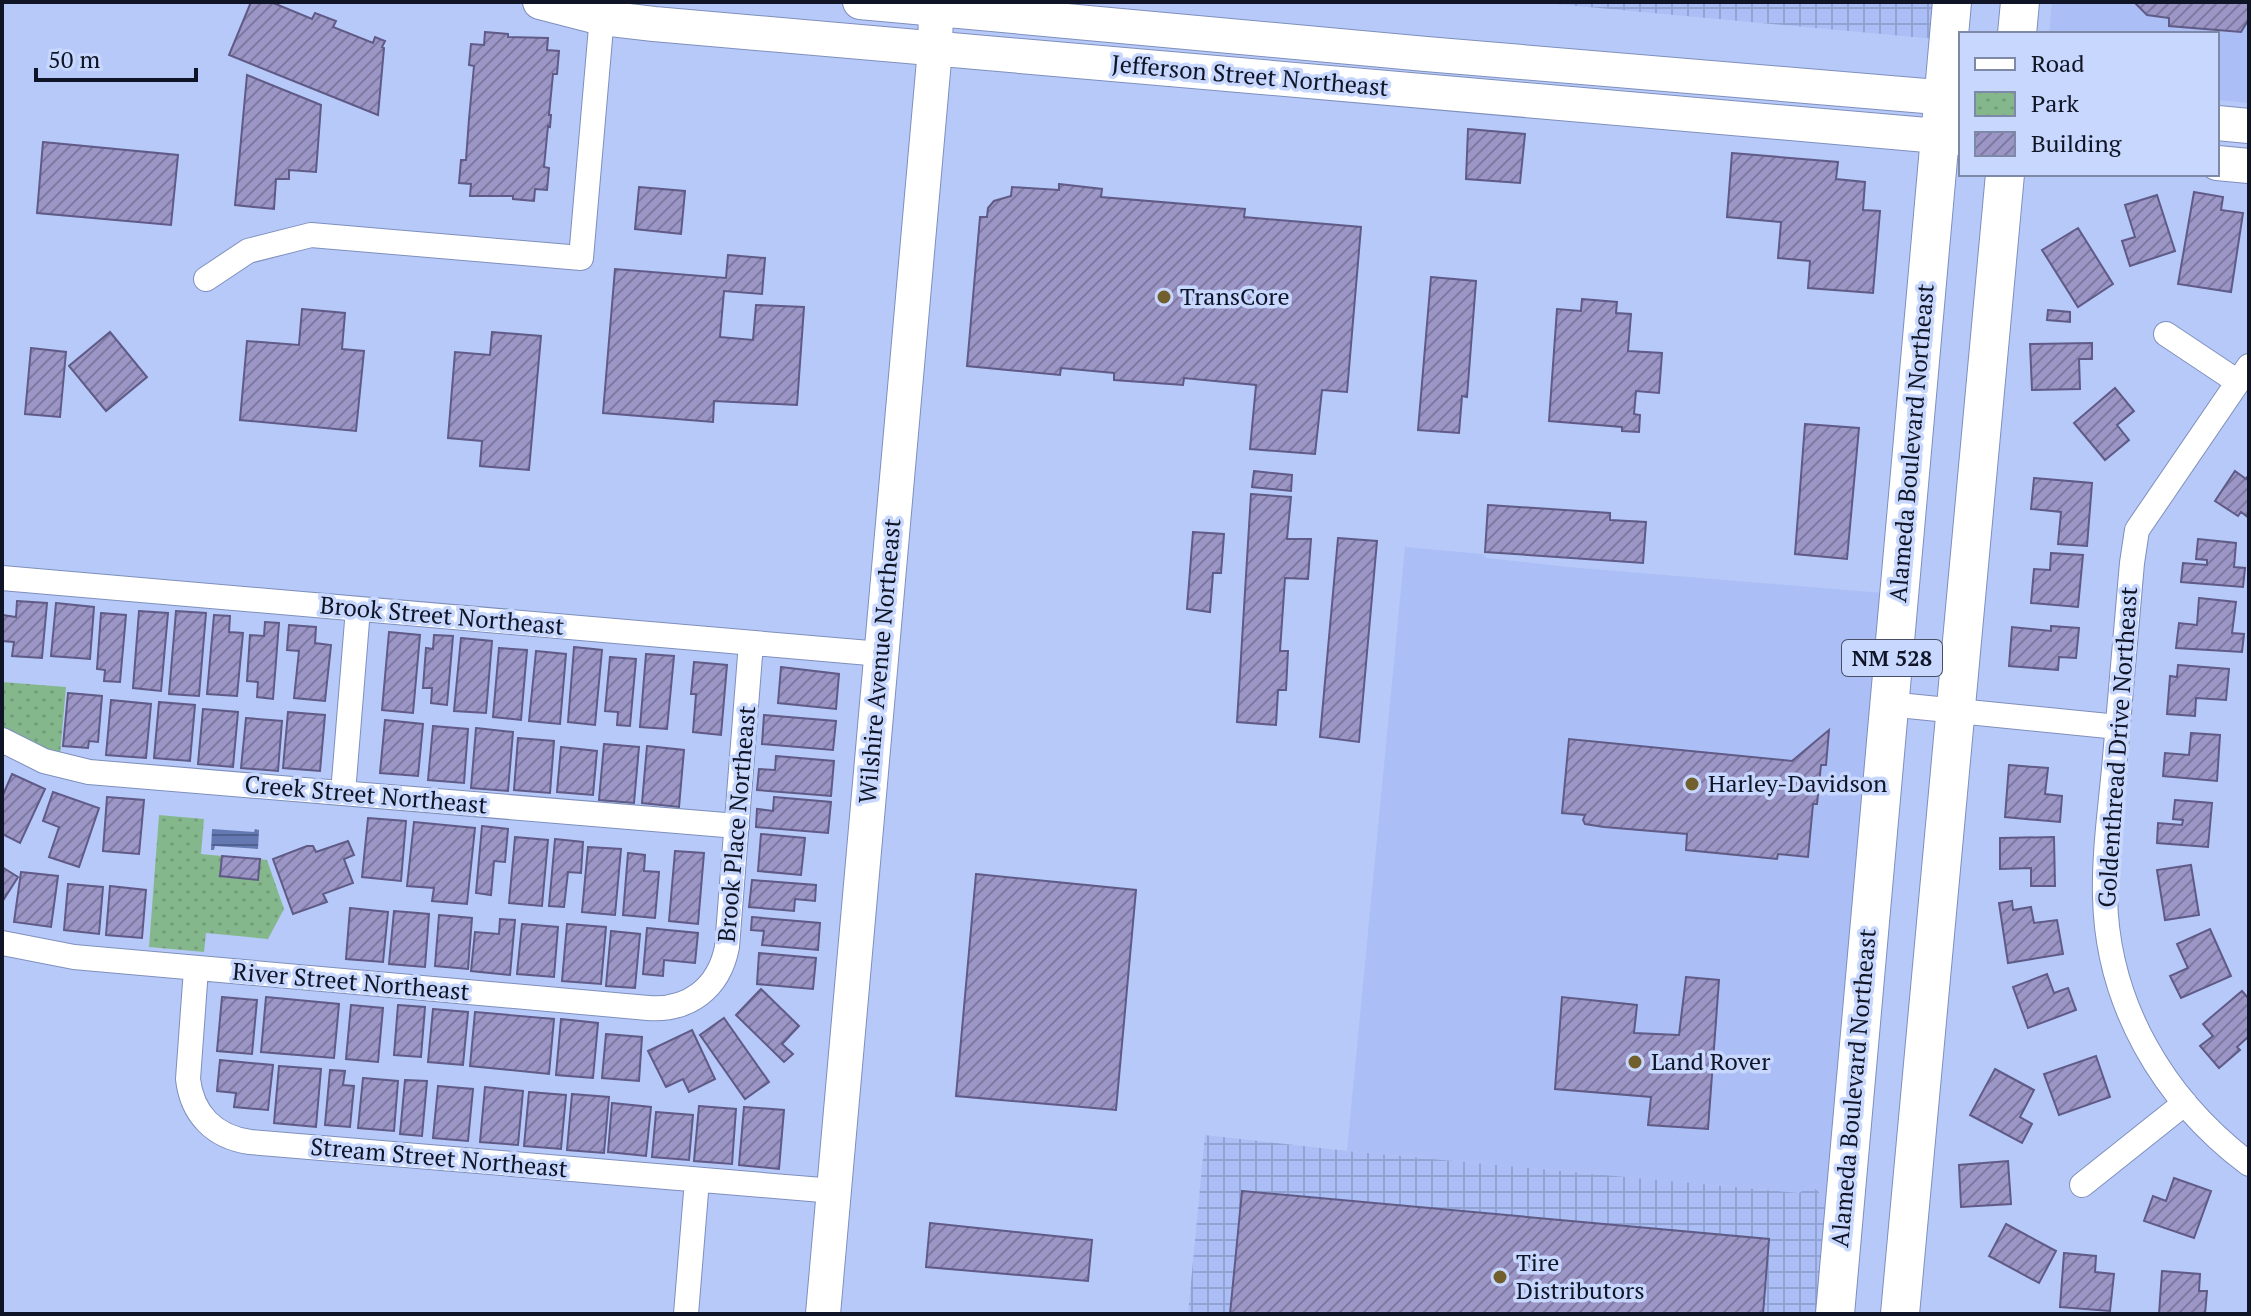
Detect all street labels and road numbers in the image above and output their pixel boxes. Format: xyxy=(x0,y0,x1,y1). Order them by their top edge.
street label: Jefferson Street Northeast xyxy=(1110,47,1390,103)
street label: Alameda Boulevard Northeast xyxy=(1881,282,1941,604)
street label: Wilshire Avenue Northeast xyxy=(851,517,907,805)
street label: Goldenthread Drive Northeast xyxy=(2090,585,2144,909)
street label: Brook Street Northeast xyxy=(319,588,566,642)
road number: NM 528 xyxy=(1842,640,1942,676)
street label: Brook Place Northeast xyxy=(710,704,762,944)
street label: Creek Street Northeast xyxy=(243,767,489,821)
street label: Alameda Boulevard Northeast xyxy=(1823,927,1883,1249)
street label: River Street Northeast xyxy=(231,955,471,1007)
street label: Stream Street Northeast xyxy=(309,1130,569,1184)

